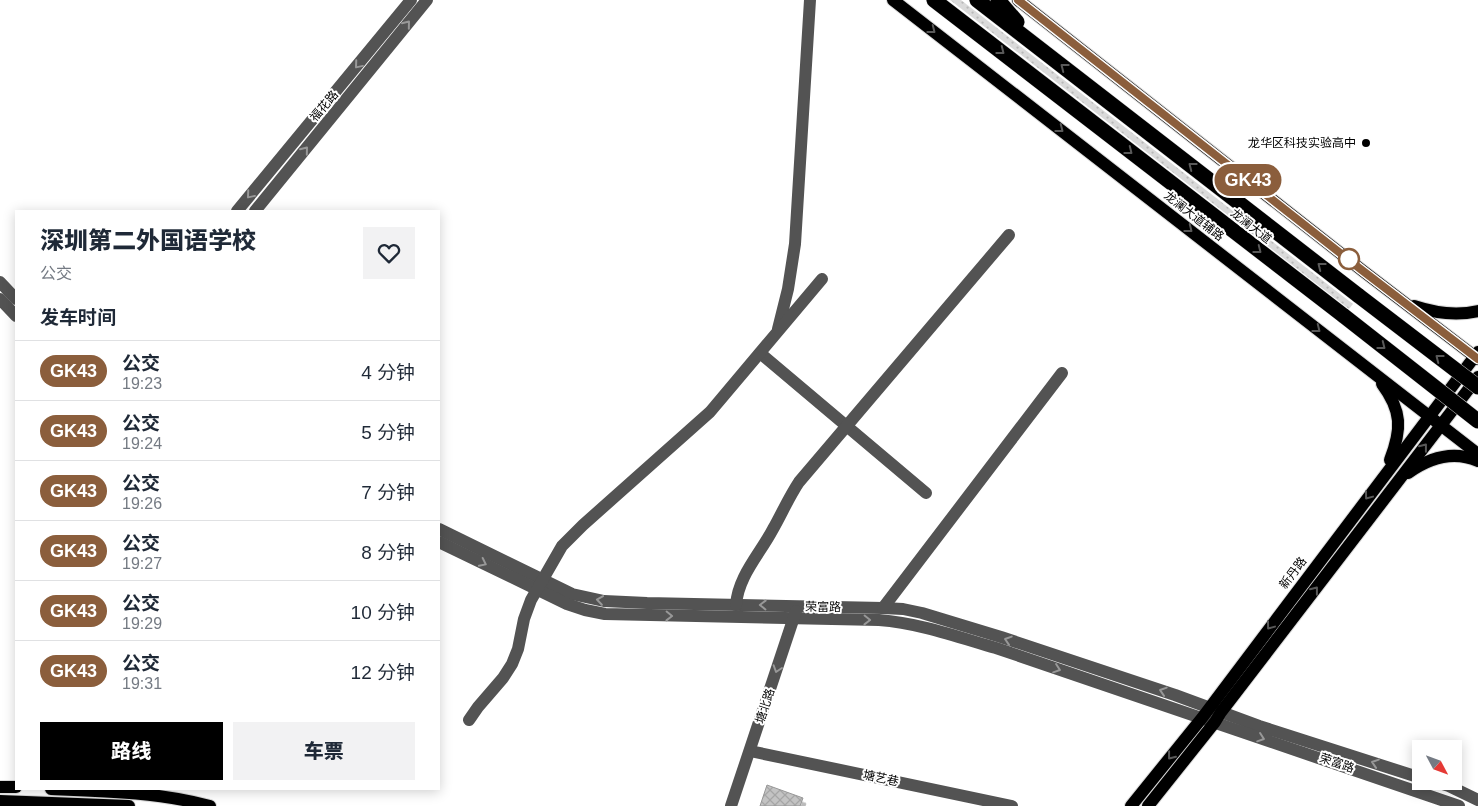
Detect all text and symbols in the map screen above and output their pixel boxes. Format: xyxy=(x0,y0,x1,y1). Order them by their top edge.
one-way arrow xyxy=(402,21,410,30)
one-way arrow xyxy=(926,24,936,33)
one-way arrow xyxy=(995,46,1004,55)
one-way arrow xyxy=(355,59,364,68)
one-way arrow xyxy=(1060,64,1070,73)
street label: 福花路 xyxy=(307,88,341,124)
one-way arrow xyxy=(1054,124,1063,132)
place label: 龙华区科技实验高中 xyxy=(1248,136,1356,150)
marker: 龙华区科技实验高中 xyxy=(1360,137,1372,149)
one-way arrow xyxy=(1123,145,1132,153)
one-way arrow xyxy=(299,147,308,156)
one-way arrow xyxy=(1189,164,1198,172)
line badge: GK43 xyxy=(1213,164,1283,196)
text: GK43 xyxy=(1224,170,1272,190)
street label: 龙澜大道辅路 xyxy=(1161,188,1227,244)
one-way arrow xyxy=(247,189,256,198)
street label: 龙澜大道 xyxy=(1228,206,1274,246)
one-way arrow xyxy=(1183,223,1192,232)
text: 深圳第二外国语学校 xyxy=(40,227,256,254)
button: heart xyxy=(363,227,415,279)
one-way arrow xyxy=(1252,244,1262,253)
unlabelled marker xyxy=(1338,248,1360,270)
one-way arrow xyxy=(1317,263,1327,272)
text: 公交 xyxy=(40,265,72,282)
text: 发车时间 xyxy=(40,307,116,328)
one-way arrow xyxy=(1311,323,1320,331)
one-way arrow xyxy=(1376,340,1386,349)
text: 公交 xyxy=(122,353,160,374)
one-way arrow xyxy=(1436,355,1445,363)
text: GK43 xyxy=(50,361,97,381)
text: 4 分钟 xyxy=(361,362,415,383)
text: 19:23 xyxy=(122,375,162,392)
text: 公交 xyxy=(122,413,160,434)
text: GK43 xyxy=(50,421,97,441)
text: 5 分钟 xyxy=(361,422,415,443)
text: 19:24 xyxy=(122,435,162,452)
one-way arrow xyxy=(1419,444,1427,453)
text: 公交 xyxy=(122,473,160,494)
text: GK43 xyxy=(50,481,97,501)
text: 7 分钟 xyxy=(361,482,415,503)
one-way arrow xyxy=(1365,490,1374,500)
text: 19:26 xyxy=(122,495,162,512)
text: 公交 xyxy=(122,533,160,554)
text: GK43 xyxy=(50,541,97,561)
text: 8 分钟 xyxy=(361,542,415,563)
street label: 新丹路 xyxy=(1277,554,1309,592)
text: 19:27 xyxy=(122,555,162,572)
one-way arrow xyxy=(477,557,486,567)
one-way arrow xyxy=(1309,587,1317,596)
text: 公交 xyxy=(122,593,160,614)
one-way arrow xyxy=(596,595,604,606)
one-way arrow xyxy=(759,600,767,611)
street label: 荣富路 xyxy=(805,600,841,614)
text: GK43 xyxy=(50,601,97,621)
text: 10 分钟 xyxy=(351,602,415,623)
one-way arrow xyxy=(665,610,673,621)
one-way arrow xyxy=(863,614,871,625)
text: 19:29 xyxy=(122,615,162,632)
one-way arrow xyxy=(1267,620,1276,630)
one-way arrow xyxy=(1005,635,1013,645)
text: 公交 xyxy=(122,653,160,674)
text: GK43 xyxy=(50,661,97,681)
text: 12 分钟 xyxy=(351,662,415,683)
one-way arrow xyxy=(1052,663,1061,673)
one-way arrow xyxy=(772,664,782,673)
text: 19:31 xyxy=(122,675,162,692)
street label: 塘北路 xyxy=(753,687,777,725)
one-way arrow xyxy=(1159,687,1167,697)
button: 路线 xyxy=(40,722,223,780)
button: 车票 xyxy=(233,722,415,780)
one-way arrow xyxy=(1256,732,1265,742)
north arrow xyxy=(1412,740,1462,790)
map controls xyxy=(1412,740,1462,790)
one-way arrow xyxy=(1169,750,1177,759)
street label: 荣富路 xyxy=(1318,751,1356,775)
one-way arrow xyxy=(1371,758,1379,768)
street label: 塘艺巷 xyxy=(862,767,900,789)

